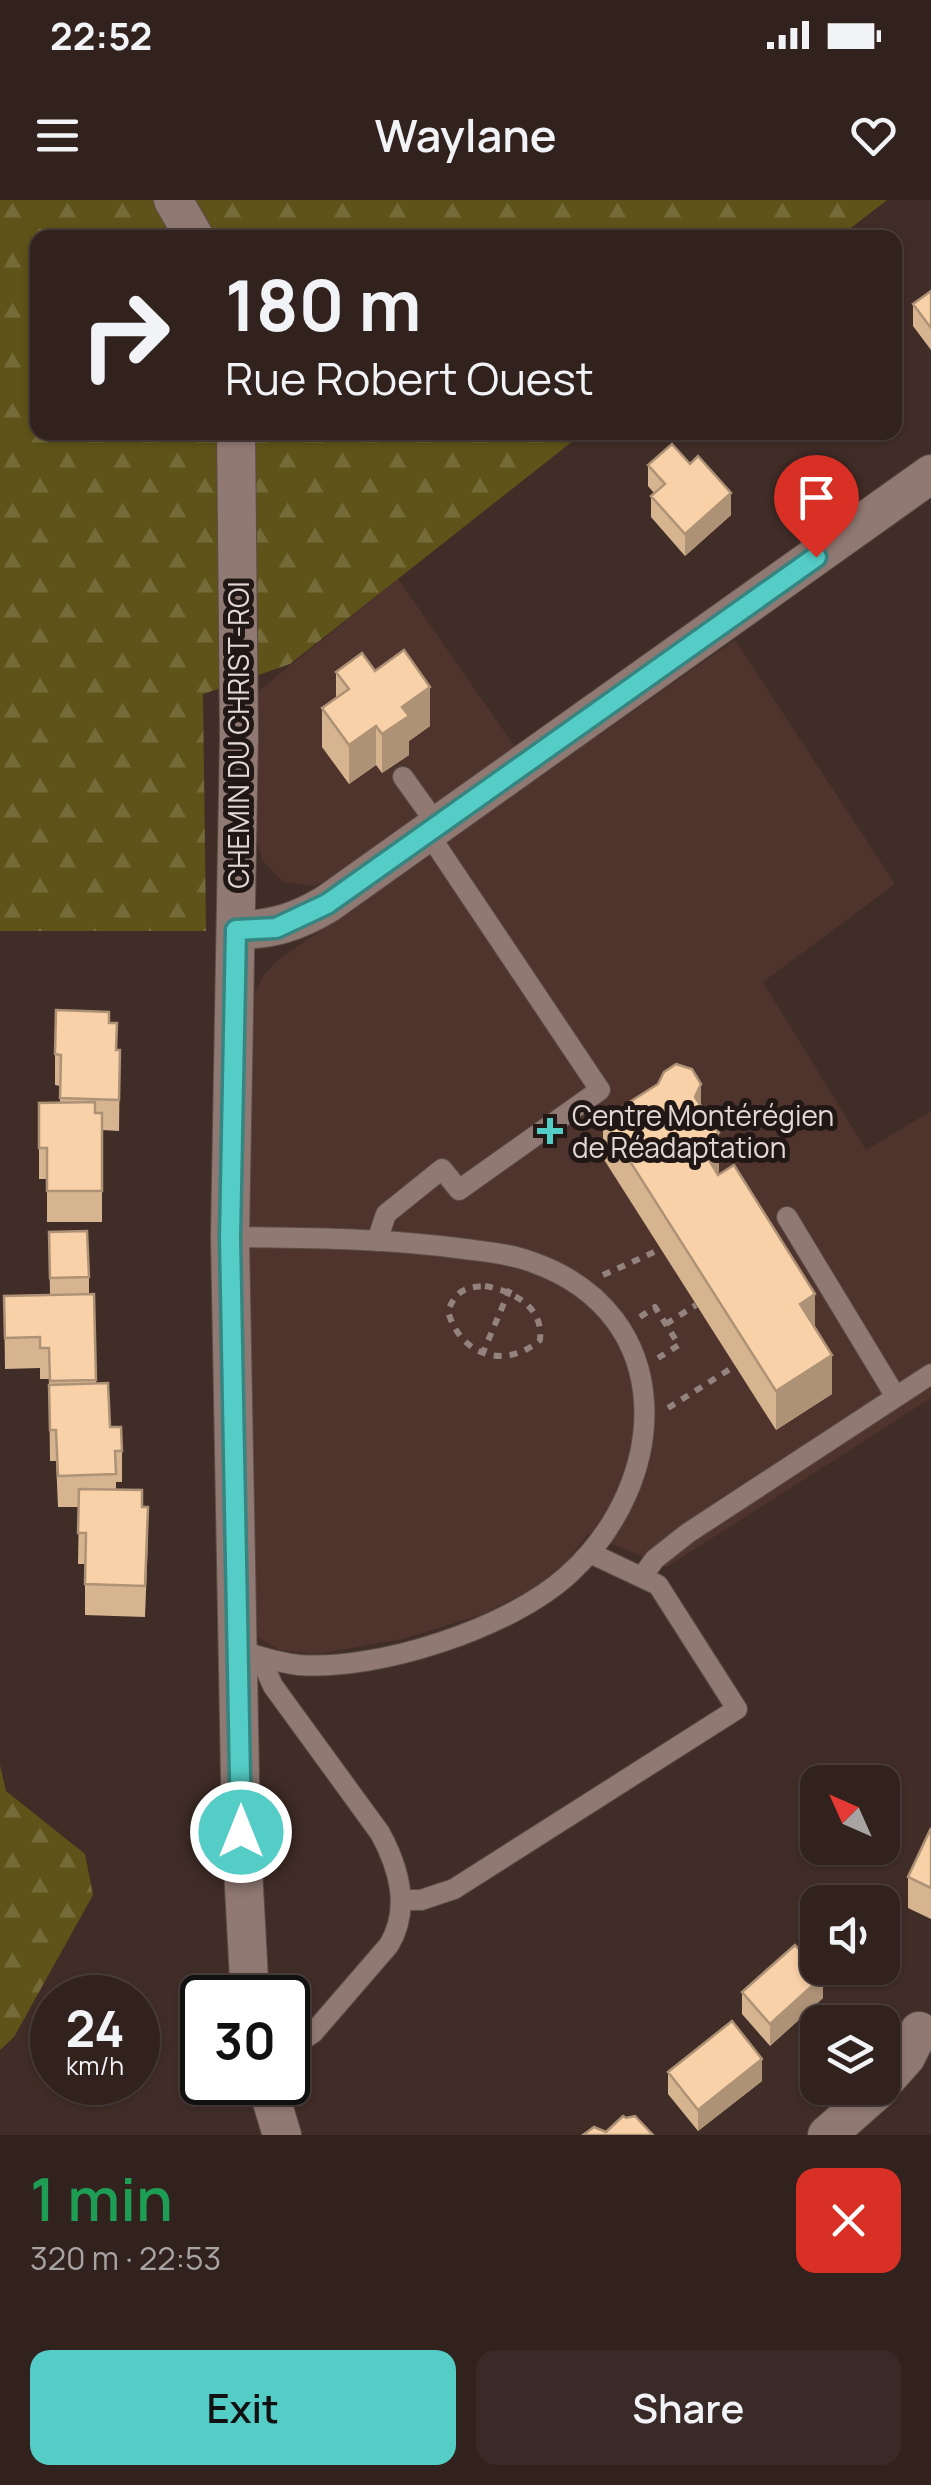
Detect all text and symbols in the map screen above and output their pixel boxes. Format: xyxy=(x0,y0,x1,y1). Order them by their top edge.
text: 22:52 xyxy=(50,9,152,61)
text: Waylane xyxy=(375,104,557,166)
icon: menu xyxy=(30,108,85,163)
icon: heart xyxy=(846,108,901,163)
text: 180 m xyxy=(225,256,422,352)
icon: right xyxy=(60,270,190,400)
text: Rue Robert Ouest xyxy=(225,347,594,409)
pin xyxy=(774,455,859,558)
icon: arrive xyxy=(789,470,844,525)
street label: CHEMIN DU CHRIST-ROI xyxy=(219,581,257,889)
place label: Centre Montérégien de Réadaptation xyxy=(572,1096,834,1166)
marker: Centre Montérégien de Réadaptation xyxy=(537,1118,563,1144)
north arrow xyxy=(800,1765,900,1865)
map controls xyxy=(800,1765,900,2105)
position arrow xyxy=(189,1780,293,1884)
button: sound xyxy=(800,1885,900,1985)
speed limit sign: 30 xyxy=(180,1975,310,2105)
text: 24 xyxy=(65,1994,125,2062)
button: layers xyxy=(800,2005,900,2105)
text: km/h xyxy=(66,2048,124,2083)
text: 1 min xyxy=(30,2157,173,2239)
button: close xyxy=(796,2168,901,2273)
text: 320 m · 22:53 xyxy=(30,2236,221,2280)
button: Exit xyxy=(30,2350,456,2465)
button: Share xyxy=(476,2350,901,2465)

